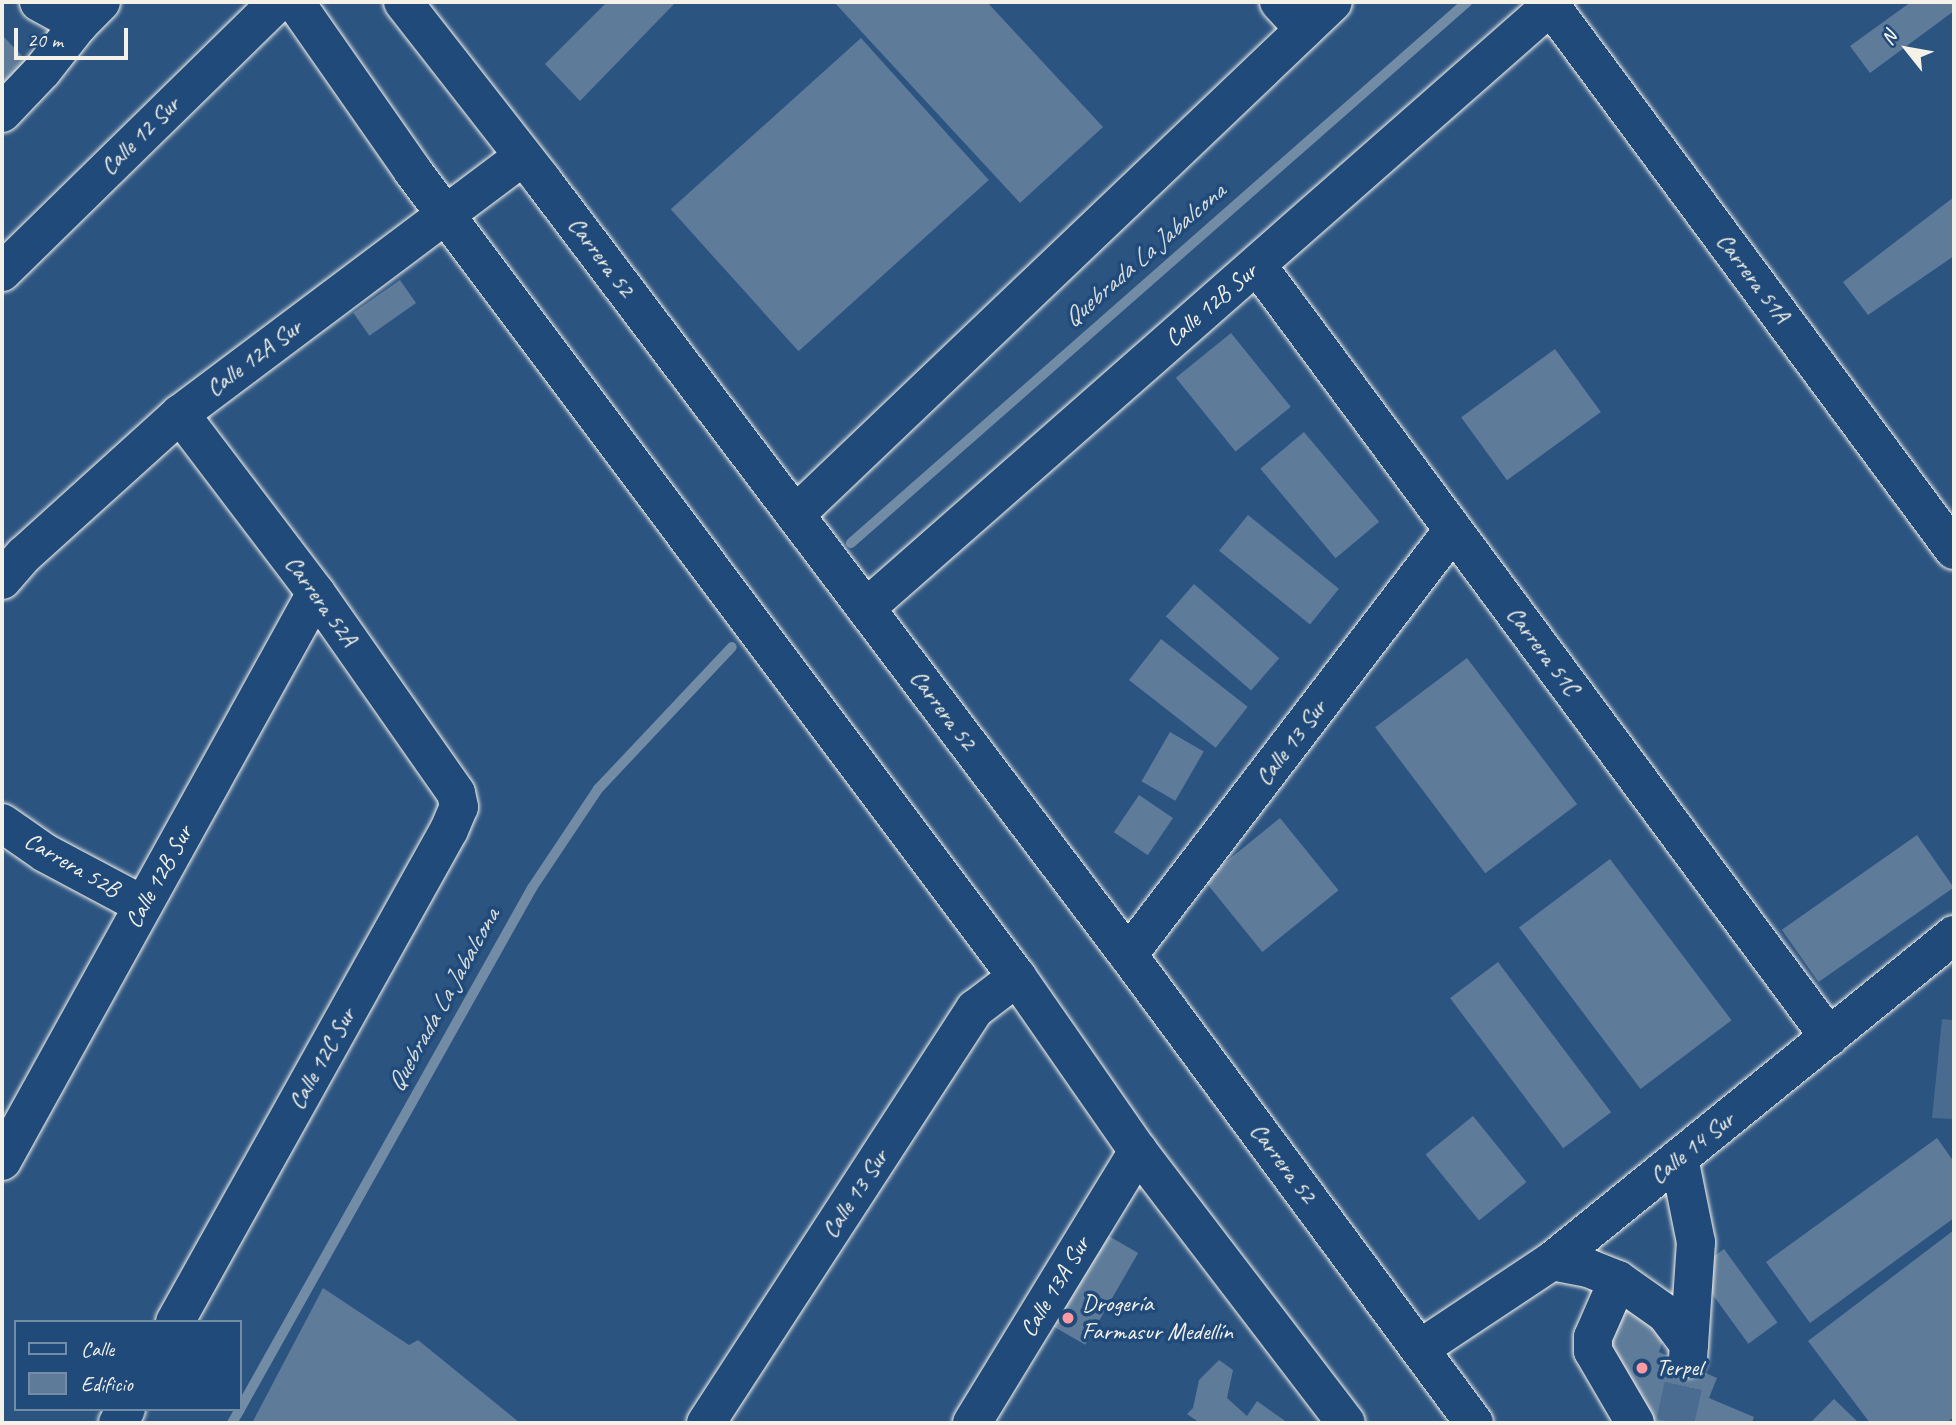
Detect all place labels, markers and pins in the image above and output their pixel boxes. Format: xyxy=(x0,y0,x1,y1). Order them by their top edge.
place label: Drogería Farmasur Medellín xyxy=(1082,1290,1233,1346)
marker: Drogería Farmasur Medellín xyxy=(1060,1310,1076,1326)
place label: Terpel xyxy=(1656,1354,1702,1382)
marker: Terpel xyxy=(1634,1360,1650,1376)

